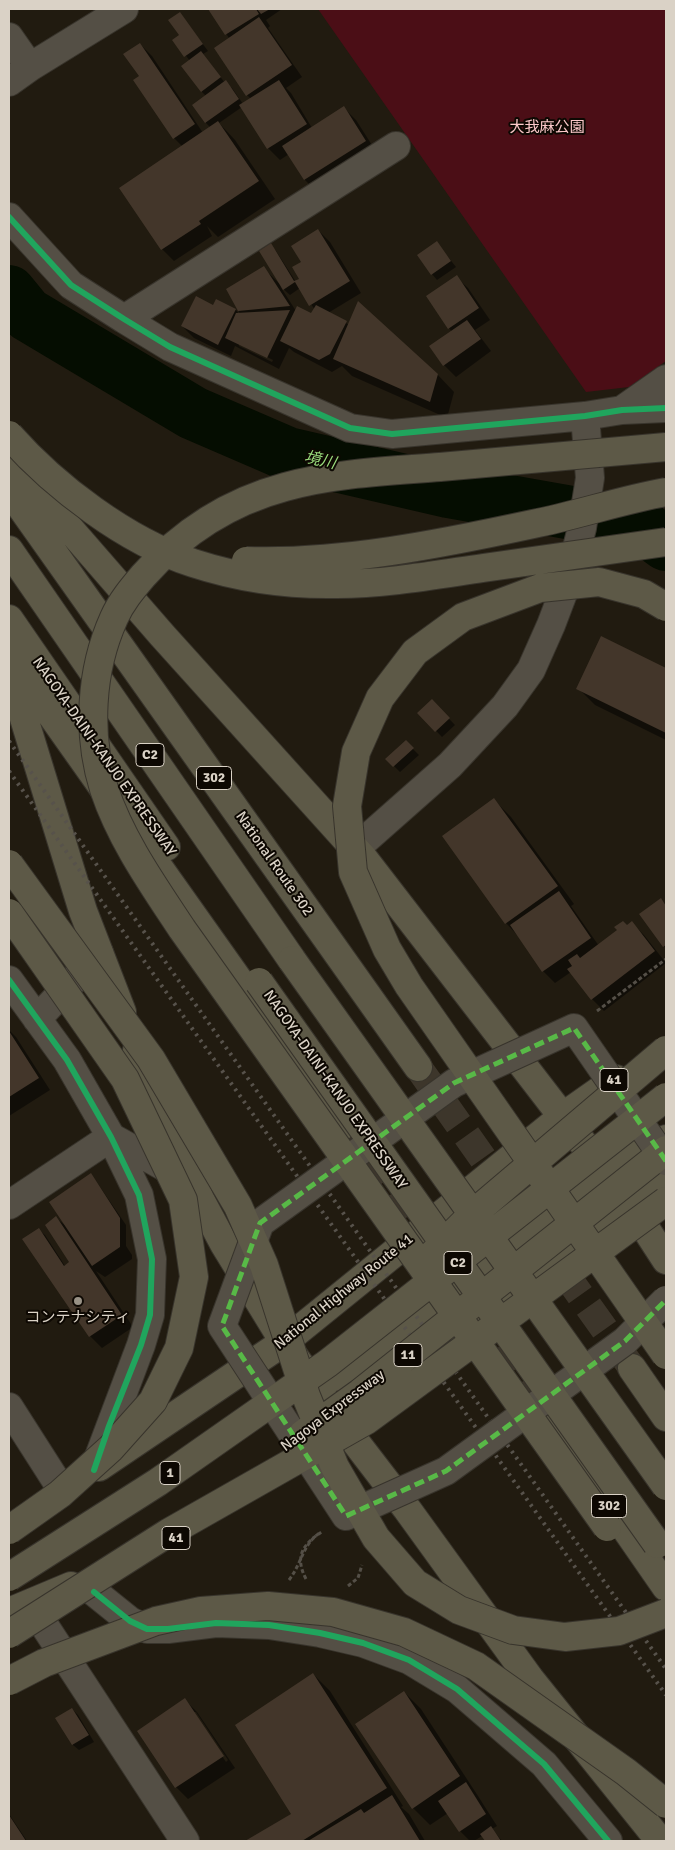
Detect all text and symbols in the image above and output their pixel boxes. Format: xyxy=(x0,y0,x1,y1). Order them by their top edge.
park label: 大我麻公園 xyxy=(510,119,584,137)
water label: 境川 xyxy=(302,448,338,474)
street label: NAGOYA-DAINI-KANJO EXPRESSWAY xyxy=(28,654,180,860)
road number: C2 xyxy=(136,744,164,766)
road number: 302 xyxy=(196,766,232,790)
street label: National Route 302 xyxy=(231,808,317,920)
street label: NAGOYA-DAINI-KANJO EXPRESSWAY xyxy=(259,987,411,1193)
road number: 41 xyxy=(600,1068,628,1092)
street label: National Highway Route 41 xyxy=(271,1230,417,1354)
road number: C2 xyxy=(444,1252,472,1274)
marker: コンテナシティ xyxy=(72,1295,84,1307)
place label: コンテナシティ xyxy=(26,1309,130,1327)
road number: 11 xyxy=(394,1344,422,1366)
street label: Nagoya Expressway xyxy=(278,1366,388,1456)
road number: 1 xyxy=(160,1462,180,1485)
road number: 302 xyxy=(592,1494,626,1518)
road number: 41 xyxy=(162,1526,190,1550)

